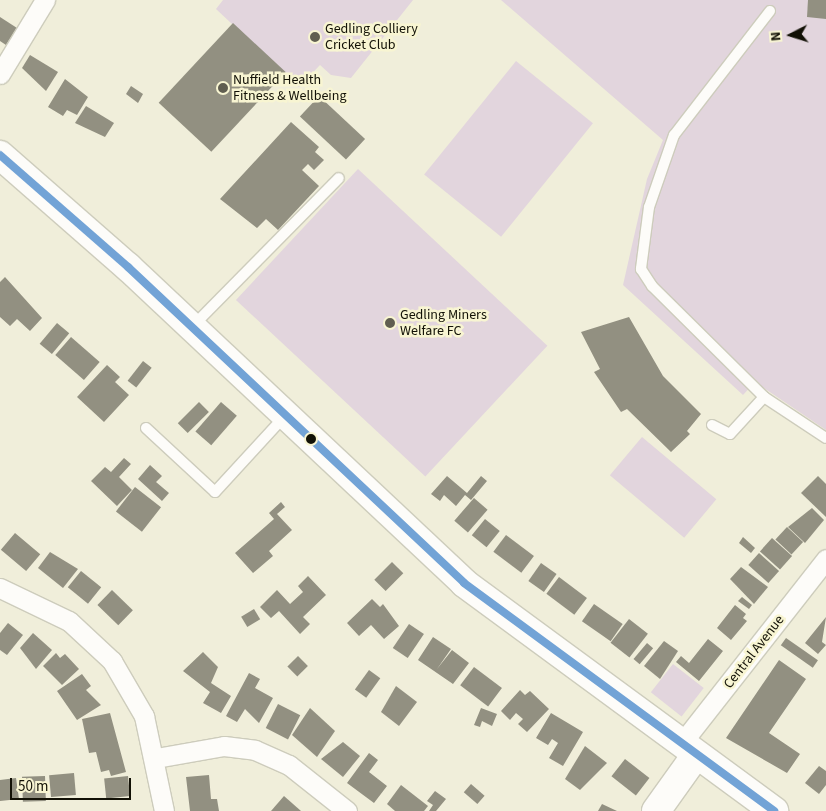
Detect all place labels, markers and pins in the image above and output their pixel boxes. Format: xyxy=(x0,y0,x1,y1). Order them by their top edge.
place label: Gedling Colliery Cricket Club xyxy=(325,21,418,54)
marker: Gedling Colliery Cricket Club xyxy=(309,31,321,43)
place label: Nuffield Health Fitness & Wellbeing xyxy=(233,72,346,104)
marker: Nuffield Health Fitness & Wellbeing xyxy=(217,82,229,94)
place label: Gedling Miners Welfare FC xyxy=(400,307,487,340)
marker: Gedling Miners Welfare FC xyxy=(384,317,396,329)
unlabelled marker xyxy=(306,434,316,444)

